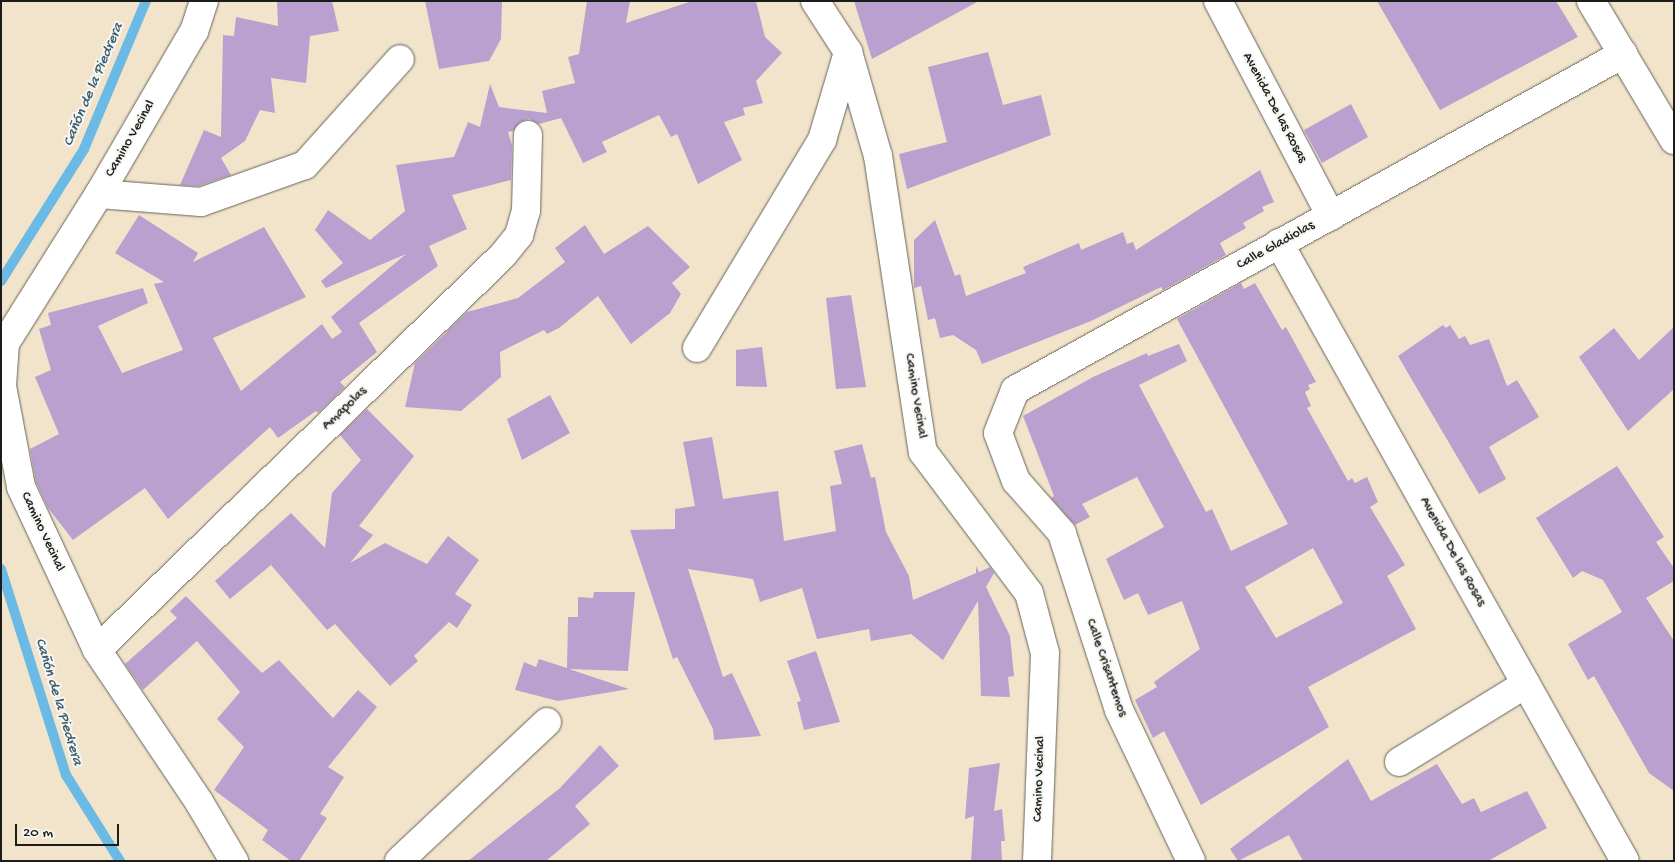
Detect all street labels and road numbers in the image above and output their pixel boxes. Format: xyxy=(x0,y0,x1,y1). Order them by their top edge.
street label: Avenida De las Rosas xyxy=(1238,50,1310,166)
street label: Camino Vecinal xyxy=(102,98,160,180)
street label: Calle Gladiolas xyxy=(1234,218,1318,274)
street label: Camino Vecinal xyxy=(900,352,930,440)
street label: Amapolas xyxy=(319,383,371,435)
street label: Camino Vecinal xyxy=(16,490,68,574)
street label: Avenida De las Rosas xyxy=(1415,494,1489,610)
street label: Calle Crisantemos xyxy=(1081,617,1131,719)
street label: Camino Vecinal xyxy=(1030,736,1050,822)

